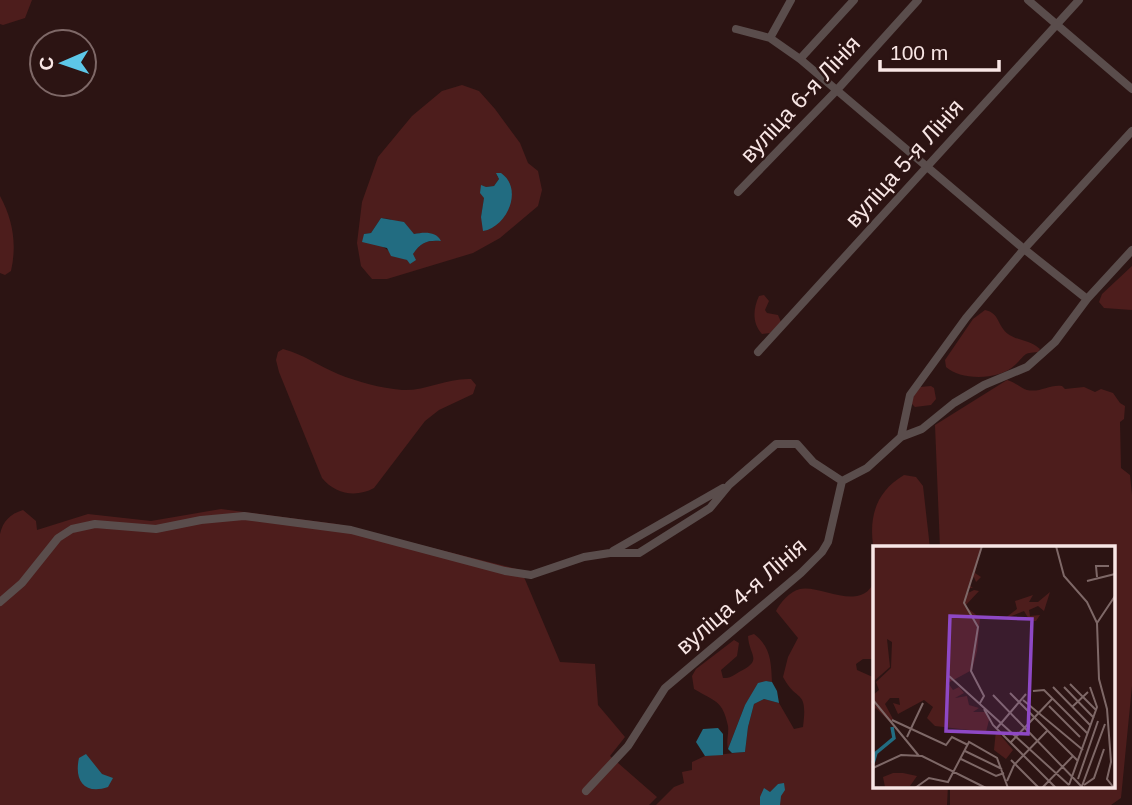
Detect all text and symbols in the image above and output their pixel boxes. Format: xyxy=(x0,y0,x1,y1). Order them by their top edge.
north arrow xyxy=(28,28,98,98)
scale bar xyxy=(880,28,999,72)
street label: вуліца 6-я Лінія xyxy=(735,30,865,168)
text: 100 m xyxy=(890,41,948,64)
text: С xyxy=(36,56,57,71)
street label: вуліца 5-я Лінія xyxy=(840,94,968,232)
street label: вуліца 4-я Лінія xyxy=(671,533,811,659)
inset map xyxy=(873,546,1114,788)

